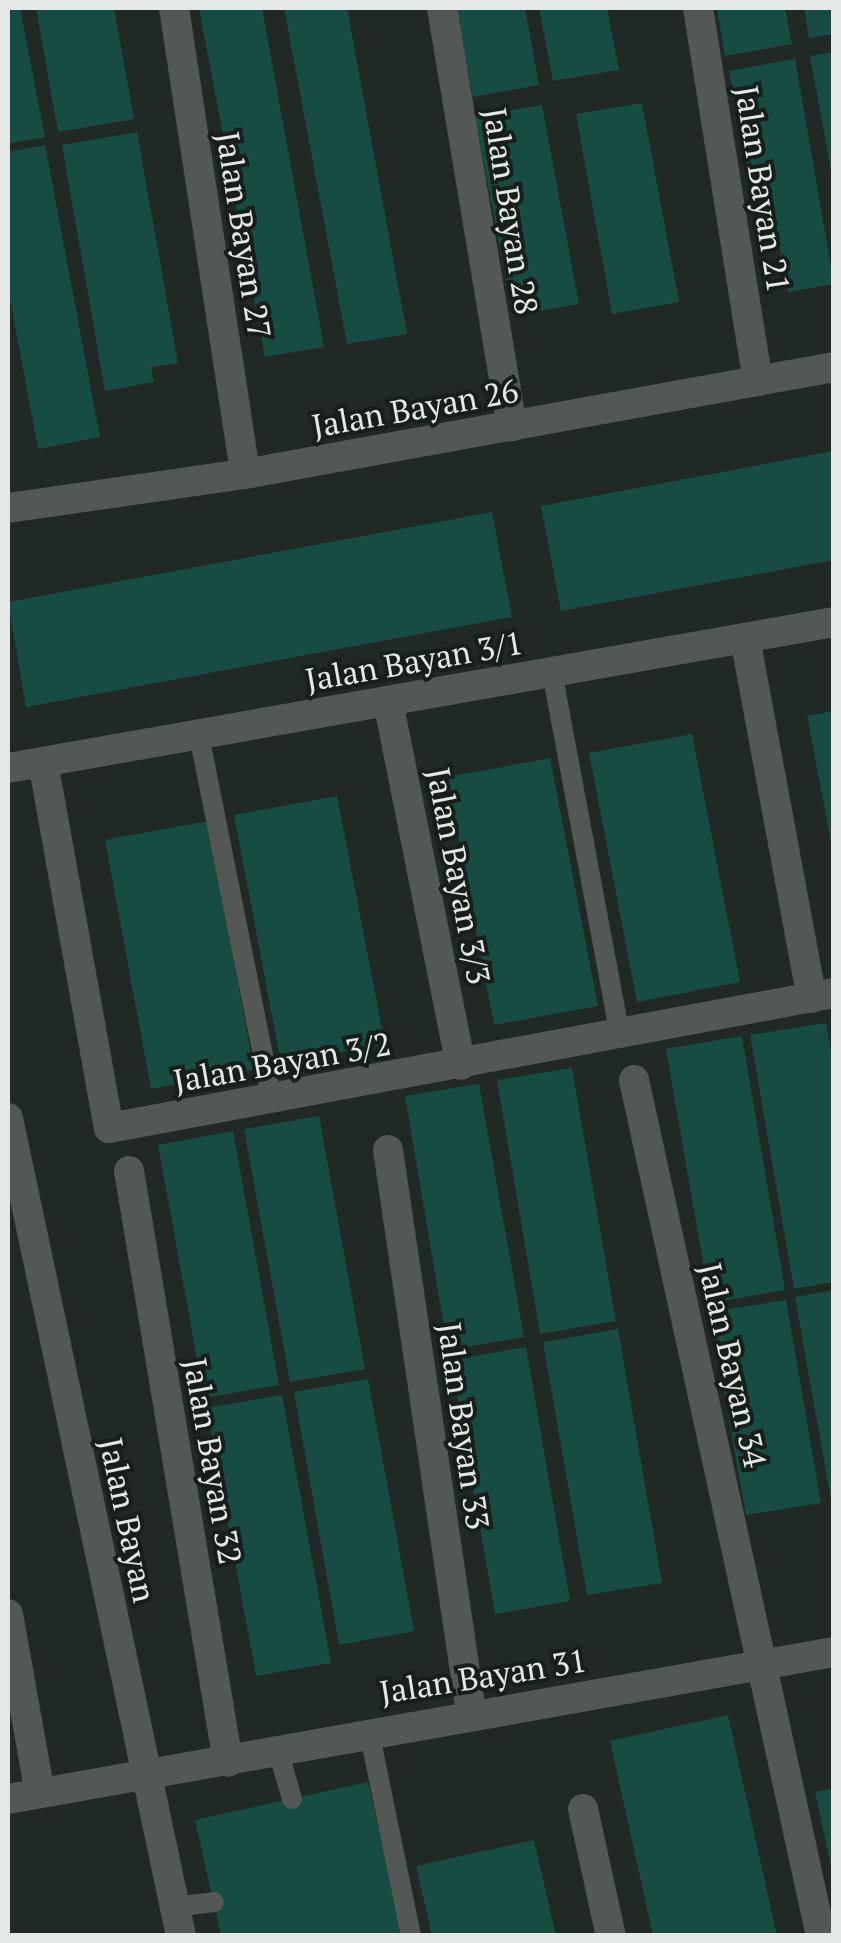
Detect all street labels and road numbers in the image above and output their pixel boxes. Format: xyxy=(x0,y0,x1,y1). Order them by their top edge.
street label: Jalan Bayan 21 xyxy=(728,83,798,295)
street label: Jalan Bayan 28 xyxy=(476,105,546,317)
street label: Jalan Bayan 27 xyxy=(209,129,279,341)
street label: Jalan Bayan 26 xyxy=(309,371,521,445)
street label: Jalan Bayan 3/1 xyxy=(302,623,526,699)
street label: Jalan Bayan 3/3 xyxy=(419,764,499,988)
street label: Jalan Bayan 3/2 xyxy=(170,1024,394,1100)
street label: Jalan Bayan 34 xyxy=(691,1259,775,1471)
street label: Jalan Bayan 33 xyxy=(430,1320,498,1532)
street label: Jalan Bayan 32 xyxy=(176,1355,250,1567)
street label: Jalan Bayan xyxy=(92,1434,164,1606)
street label: Jalan Bayan 31 xyxy=(377,1641,589,1711)

